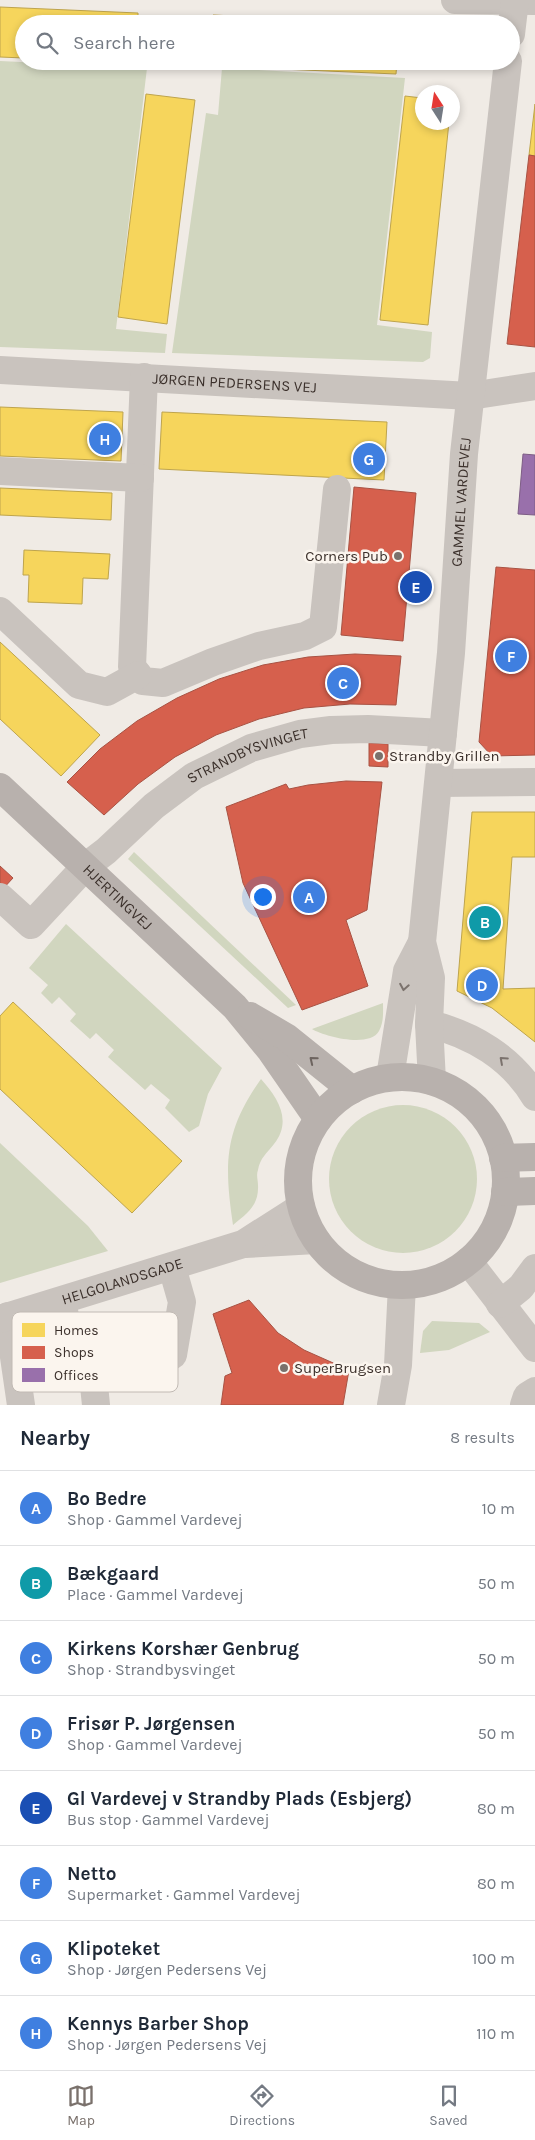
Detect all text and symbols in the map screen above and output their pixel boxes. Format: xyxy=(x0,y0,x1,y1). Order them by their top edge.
search box xyxy=(15,15,520,70)
icon: search xyxy=(33,29,61,57)
text: Search here xyxy=(73,32,175,54)
north arrow xyxy=(415,85,460,130)
street label: JØRGEN PEDERSENS VEJ xyxy=(152,369,317,397)
pin: H xyxy=(89,420,121,458)
street label: GAMMEL VARDEVEJ xyxy=(448,436,475,567)
pin: G xyxy=(353,440,385,478)
place label: Corners Pub xyxy=(305,547,388,565)
marker: Corners Pub xyxy=(392,550,404,562)
pin: E xyxy=(400,568,432,606)
pin: F xyxy=(495,637,527,675)
pin: C xyxy=(327,664,359,702)
street label: STRANDBYSVINGET xyxy=(183,724,310,787)
place label: Strandby Grillen xyxy=(389,747,499,765)
marker: Strandby Grillen xyxy=(373,750,385,762)
street label: HJERTINGVEJ xyxy=(79,860,156,934)
pin: A xyxy=(293,878,325,916)
your location xyxy=(250,884,276,910)
pin: B xyxy=(469,903,501,941)
pin: D xyxy=(466,966,498,1004)
one-way arrow xyxy=(400,983,410,991)
one-way arrow xyxy=(310,1057,319,1065)
one-way arrow xyxy=(500,1057,509,1066)
street label: HELGOLANDSGADE xyxy=(59,1254,185,1308)
legend xyxy=(12,1312,178,1392)
text: Homes xyxy=(54,1322,99,1339)
text: Shops xyxy=(54,1344,94,1361)
place label: SuperBrugsen xyxy=(294,1359,391,1377)
marker: SuperBrugsen xyxy=(278,1362,290,1374)
text: Offices xyxy=(54,1367,99,1384)
text: Nearby xyxy=(20,1426,90,1450)
text: 8 results xyxy=(450,1428,515,1447)
text: Bo Bedre xyxy=(67,1488,146,1510)
text: A xyxy=(31,1499,41,1518)
text: 10 m xyxy=(481,1499,515,1518)
text: Shop · Gammel Vardevej xyxy=(67,1510,242,1529)
text: Bækgaard xyxy=(67,1563,159,1585)
text: B xyxy=(31,1574,41,1593)
text: 50 m xyxy=(478,1574,515,1593)
text: Place · Gammel Vardevej xyxy=(67,1585,244,1604)
text: Kirkens Korshær Genbrug xyxy=(67,1638,299,1660)
text: C xyxy=(31,1649,41,1668)
text: 50 m xyxy=(478,1649,515,1668)
text: Shop · Strandbysvinget xyxy=(67,1660,235,1679)
text: Frisør P. Jørgensen xyxy=(67,1713,235,1735)
text: D xyxy=(31,1724,41,1743)
text: 50 m xyxy=(478,1724,515,1743)
text: Shop · Gammel Vardevej xyxy=(67,1735,242,1754)
text: Gl Vardevej v Strandby Plads (Esbjerg) xyxy=(67,1788,412,1810)
text: E xyxy=(31,1799,41,1818)
text: 80 m xyxy=(477,1799,515,1818)
text: Bus stop · Gammel Vardevej xyxy=(67,1810,269,1829)
text: Netto xyxy=(67,1863,116,1885)
text: F xyxy=(32,1874,40,1893)
text: 80 m xyxy=(477,1874,515,1893)
text: Supermarket · Gammel Vardevej xyxy=(67,1885,301,1904)
text: Klipoteket xyxy=(67,1938,160,1960)
text: G xyxy=(31,1949,41,1968)
text: 100 m xyxy=(472,1949,515,1968)
text: Shop · Jørgen Pedersens Vej xyxy=(67,1960,267,1979)
text: Kennys Barber Shop xyxy=(67,2013,249,2035)
text: H xyxy=(30,2024,42,2043)
text: 110 m xyxy=(476,2024,515,2043)
text: Shop · Jørgen Pedersens Vej xyxy=(67,2035,267,2054)
tab: Map xyxy=(67,2082,95,2129)
tab: Directions xyxy=(229,2082,295,2129)
tab: Saved xyxy=(429,2082,468,2129)

